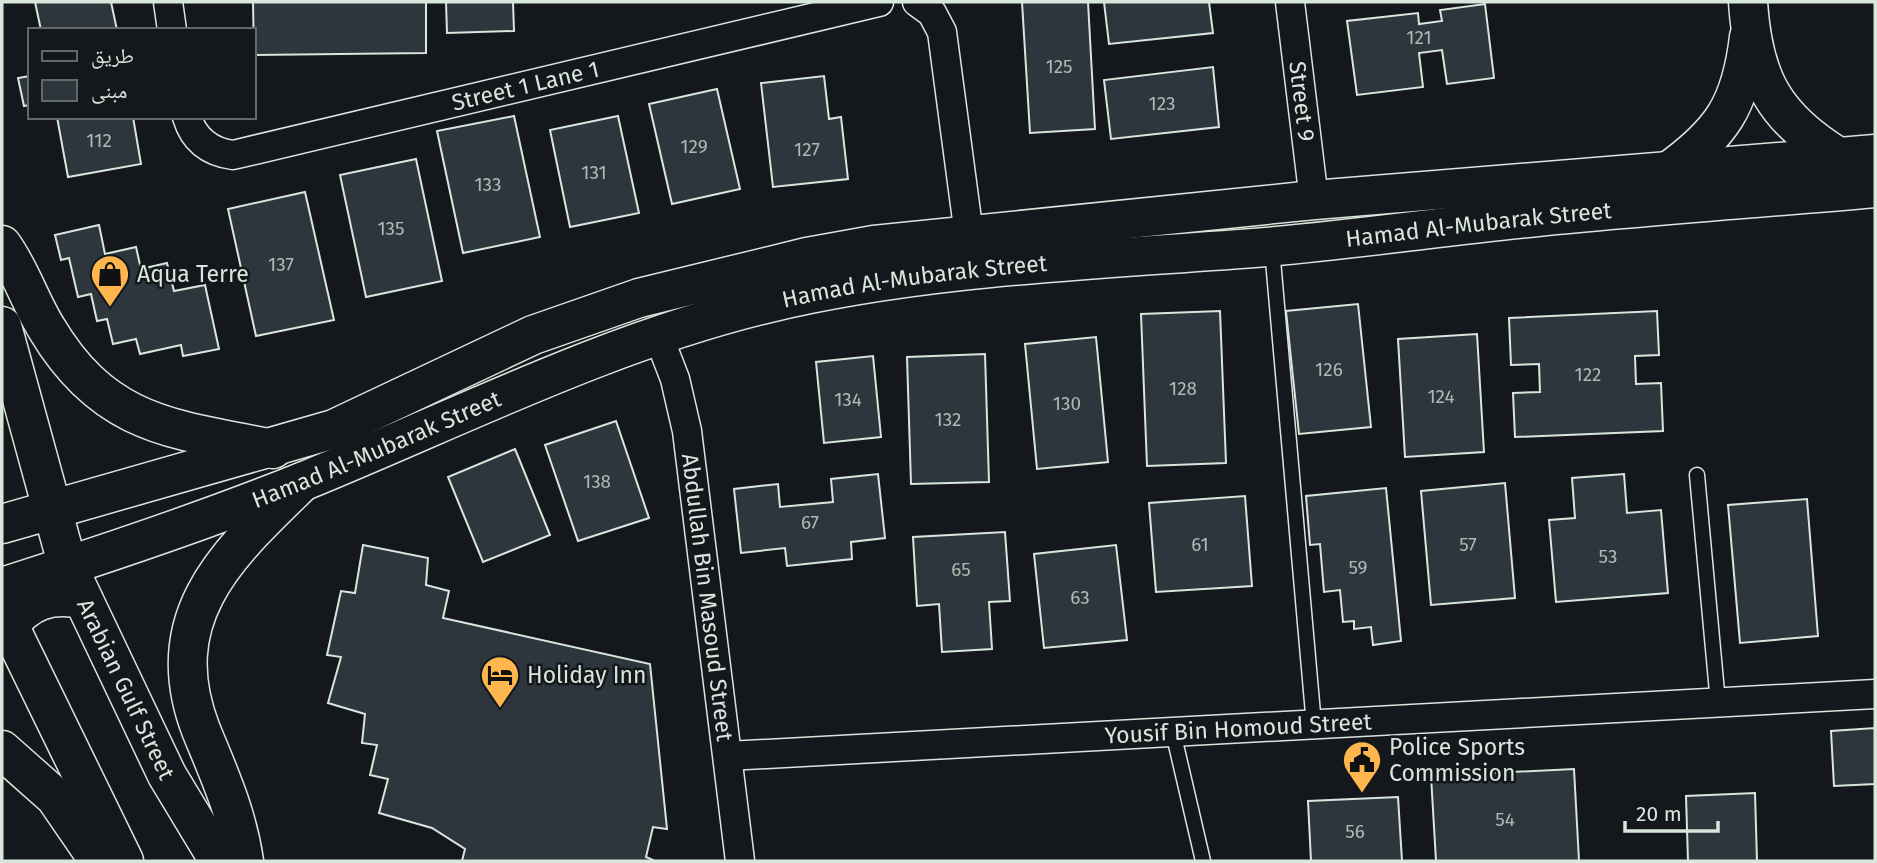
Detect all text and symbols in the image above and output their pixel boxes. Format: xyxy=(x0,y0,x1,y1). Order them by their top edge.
house number: 121 xyxy=(1406,26,1432,49)
legend xyxy=(28,28,256,119)
text: طريق xyxy=(91,43,134,69)
street label: Street 1 Lane 1 xyxy=(449,55,602,117)
house number: 125 xyxy=(1045,55,1073,78)
street label: Street 9 xyxy=(1283,60,1321,143)
text: مبنى xyxy=(91,78,127,104)
house number: 123 xyxy=(1148,92,1176,115)
house number: 112 xyxy=(86,129,112,152)
house number: 129 xyxy=(680,135,708,158)
house number: 127 xyxy=(794,138,820,161)
house number: 131 xyxy=(581,161,607,184)
house number: 133 xyxy=(474,173,502,196)
street label: Hamad Al-Mubarak Street xyxy=(1344,196,1613,253)
house number: 135 xyxy=(377,217,405,240)
street label: Hamad Al-Mubarak Street xyxy=(779,249,1049,314)
shop icon: Aqua Terre xyxy=(89,253,131,308)
house number: 137 xyxy=(268,253,294,276)
place label: Aqua Terre xyxy=(137,260,249,288)
house number: 126 xyxy=(1315,358,1343,381)
house number: 122 xyxy=(1574,363,1602,386)
house number: 128 xyxy=(1169,377,1197,400)
street label: Hamad Al-Mubarak Street xyxy=(248,384,506,514)
house number: 124 xyxy=(1427,385,1455,408)
house number: 134 xyxy=(834,388,862,411)
house number: 130 xyxy=(1053,392,1081,415)
house number: 132 xyxy=(935,408,961,431)
street label: Abdullah Bin Masoud Street xyxy=(676,452,739,743)
house number: 138 xyxy=(583,470,611,493)
house number: 67 xyxy=(801,511,819,534)
house number: 61 xyxy=(1191,533,1209,556)
house number: 57 xyxy=(1459,533,1477,556)
house number: 53 xyxy=(1599,545,1617,568)
house number: 59 xyxy=(1348,556,1368,579)
house number: 65 xyxy=(951,558,971,581)
house number: 63 xyxy=(1070,586,1090,609)
street label: Arabian Gulf Street xyxy=(71,594,181,785)
hotel icon: Holiday Inn xyxy=(479,654,521,709)
place label: Holiday Inn xyxy=(527,661,646,689)
street label: Yousif Bin Homoud Street xyxy=(1104,707,1373,750)
place label: Police Sports Commission xyxy=(1389,733,1525,787)
public building icon: Police Sports Commission xyxy=(1341,739,1383,794)
scale bar xyxy=(1625,790,1718,834)
text: 20 m xyxy=(1636,801,1682,827)
house number: 54 xyxy=(1495,808,1515,831)
house number: 56 xyxy=(1345,820,1365,843)

